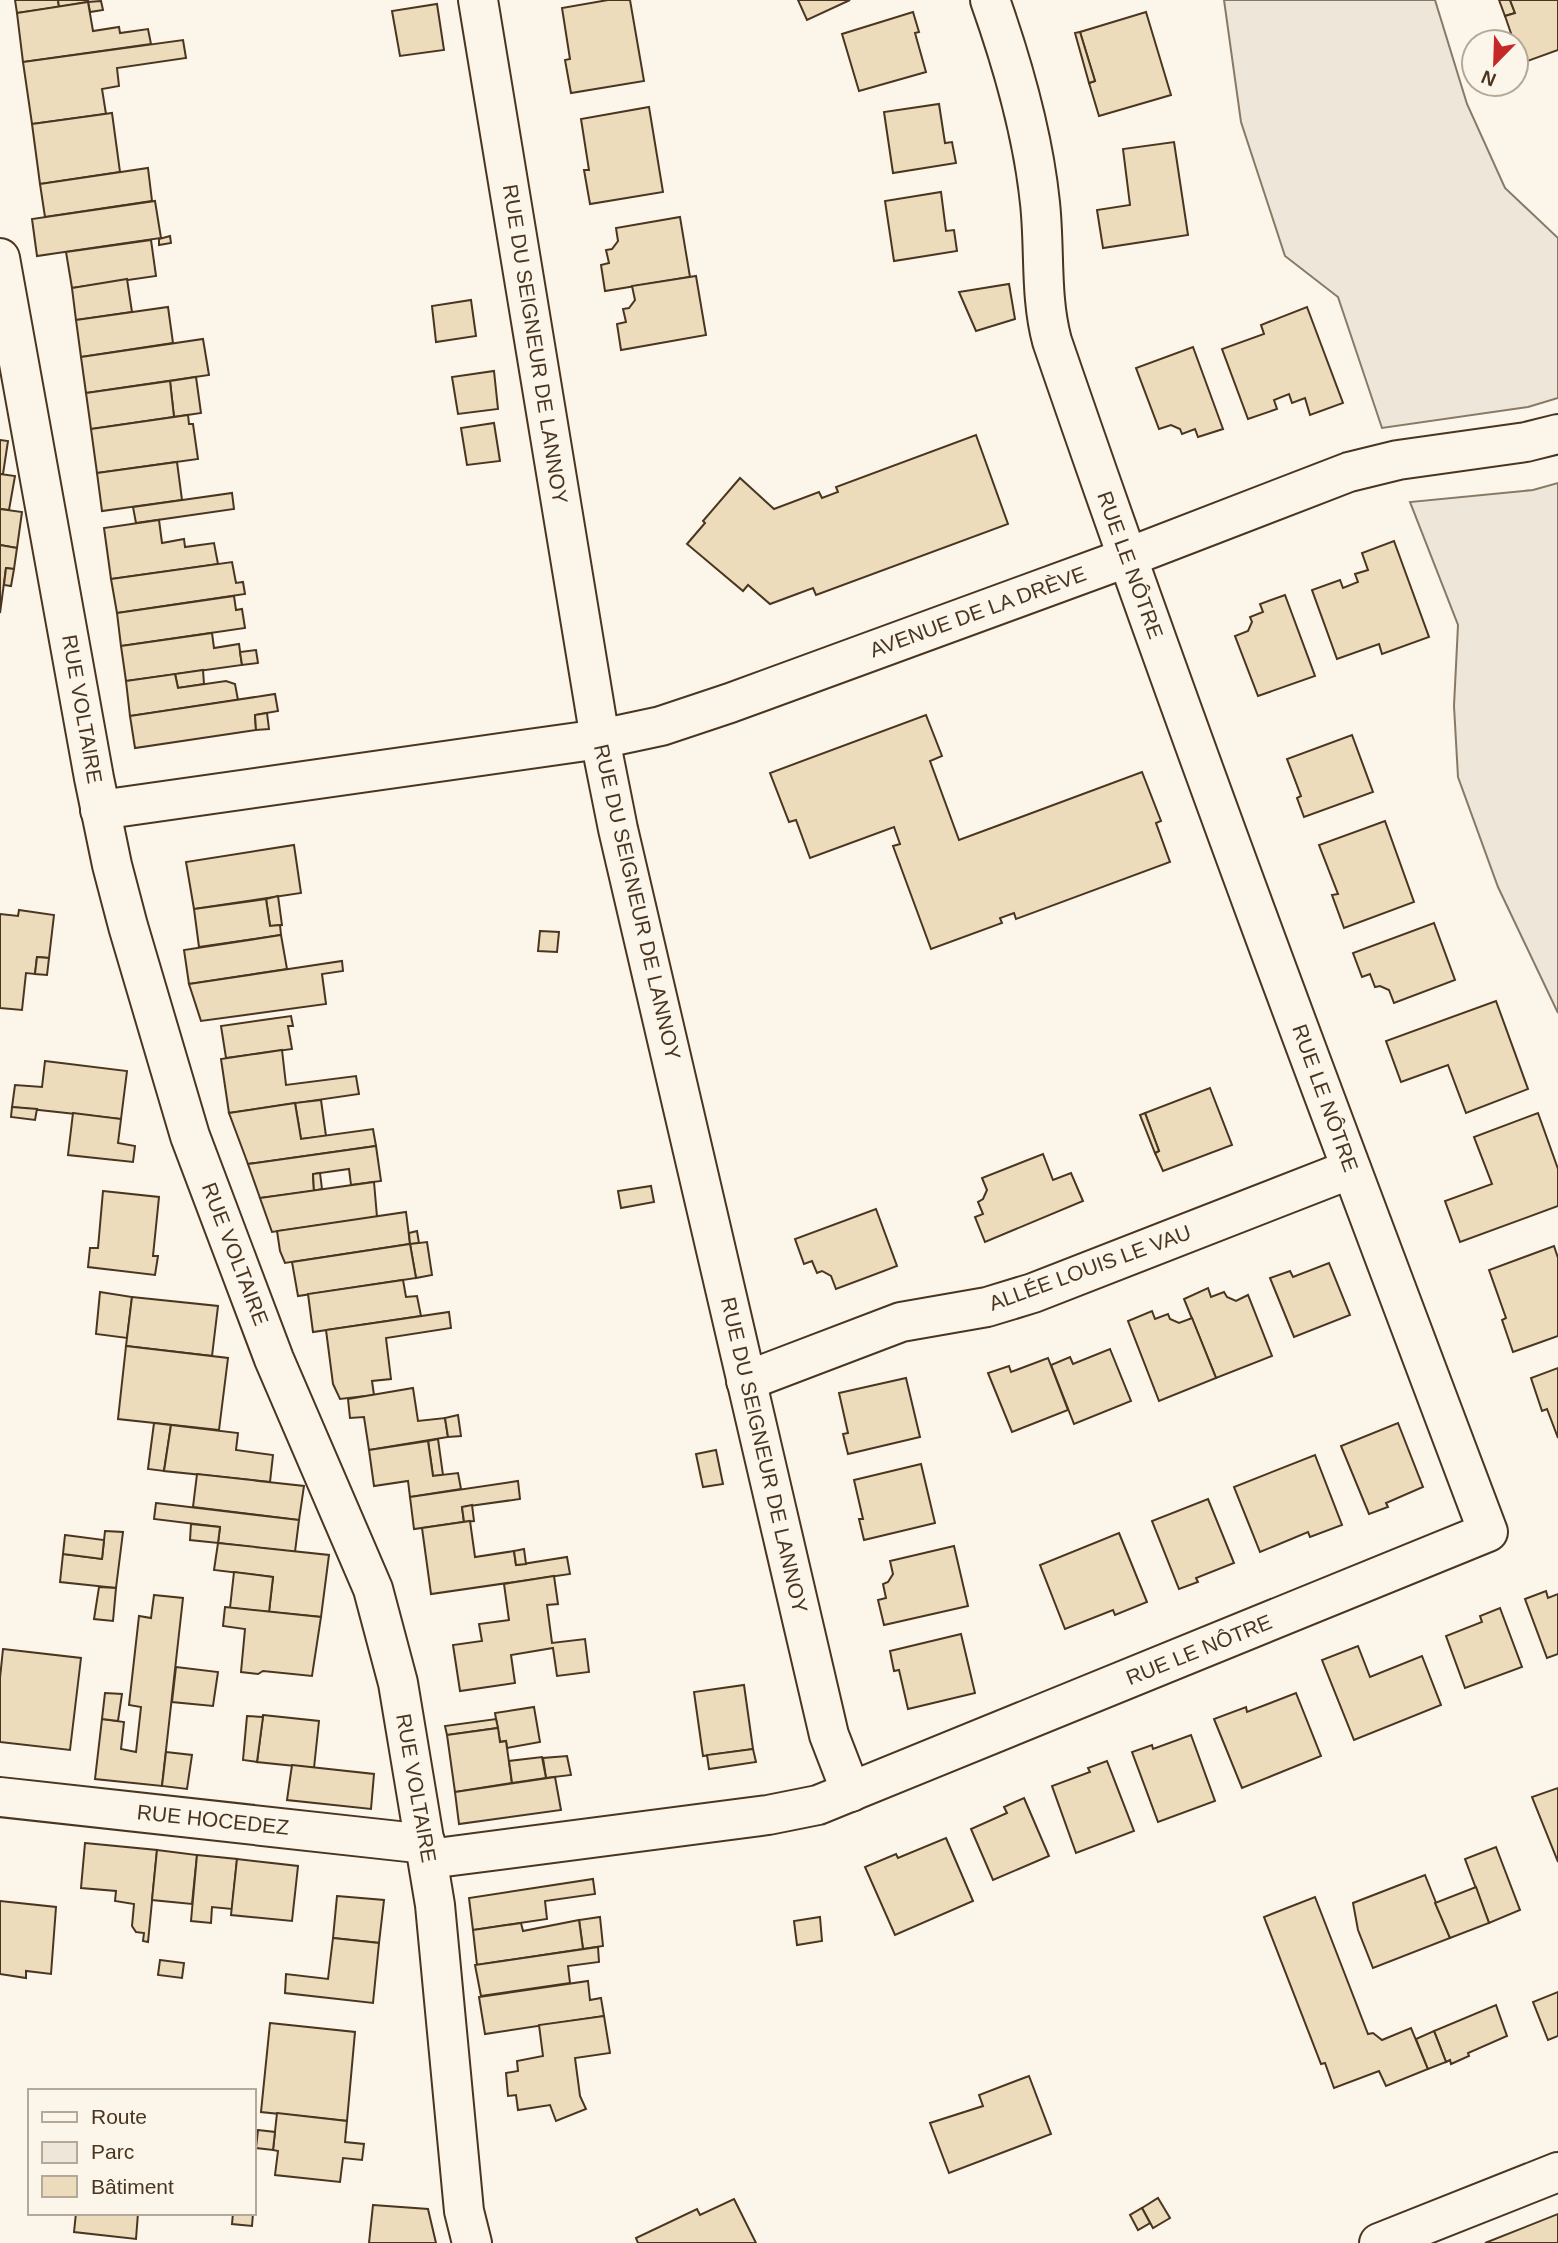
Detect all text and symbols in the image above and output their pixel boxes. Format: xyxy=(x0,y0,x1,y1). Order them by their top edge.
north arrow xyxy=(1460,28,1530,98)
text: N xyxy=(1478,66,1499,91)
street label: RUE DU SEIGNEUR DE LANNOY xyxy=(499,182,572,505)
street label: RUE LE NÔTRE xyxy=(1093,488,1168,642)
street label: AVENUE DE LA DRÈVE xyxy=(867,562,1089,661)
street label: RUE VOLTAIRE xyxy=(58,633,107,785)
street label: RUE DU SEIGNEUR DE LANNOY xyxy=(590,742,685,1062)
street label: RUE LE NÔTRE xyxy=(1288,1021,1363,1175)
street label: RUE VOLTAIRE xyxy=(198,1179,273,1328)
street label: ALLÉE LOUIS LE VAU xyxy=(986,1220,1194,1315)
street label: RUE DU SEIGNEUR DE LANNOY xyxy=(717,1295,812,1615)
street label: RUE LE NÔTRE xyxy=(1123,1610,1275,1689)
street label: RUE VOLTAIRE xyxy=(392,1712,441,1864)
street label: RUE HOCEDEZ xyxy=(136,1800,290,1839)
legend xyxy=(28,2089,256,2215)
text: Route xyxy=(91,2105,147,2128)
text: Parc xyxy=(91,2140,134,2163)
text: Bâtiment xyxy=(91,2175,174,2198)

